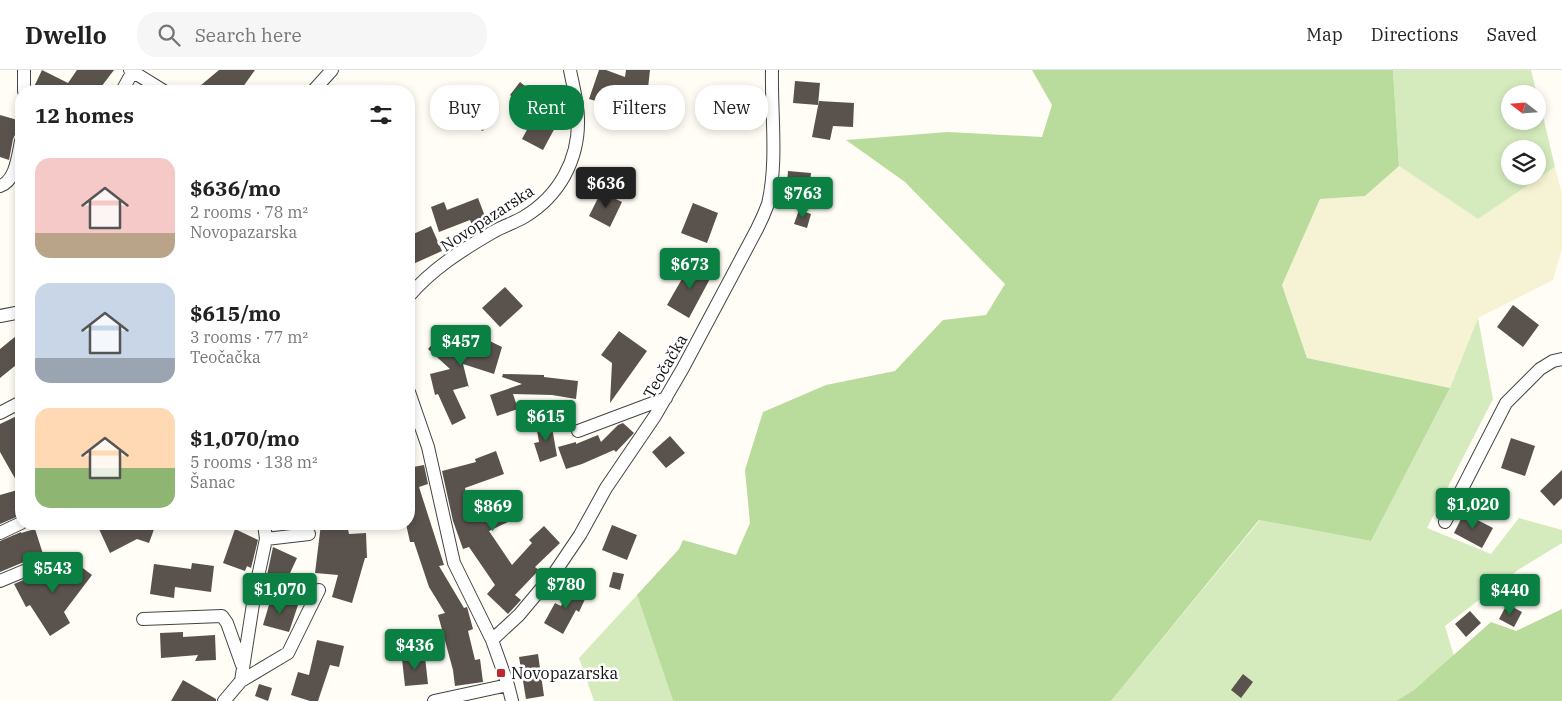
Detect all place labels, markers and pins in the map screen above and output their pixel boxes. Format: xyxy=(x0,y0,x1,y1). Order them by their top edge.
pin: $636 xyxy=(576,166,636,209)
pin: $763 xyxy=(773,176,833,219)
pin: $673 xyxy=(660,248,720,290)
pin: $457 xyxy=(431,324,491,367)
pin: $615 xyxy=(516,400,576,442)
pin: $1,020 xyxy=(1432,488,1514,530)
pin: $869 xyxy=(463,490,523,532)
pin: $543 xyxy=(23,552,83,594)
pin: $780 xyxy=(536,568,596,610)
pin: $1,070 xyxy=(239,572,321,615)
pin: $440 xyxy=(1480,574,1540,616)
pin: $436 xyxy=(385,628,445,671)
place label: Novopazarska xyxy=(511,663,618,683)
marker: Novopazarska xyxy=(495,667,507,679)

